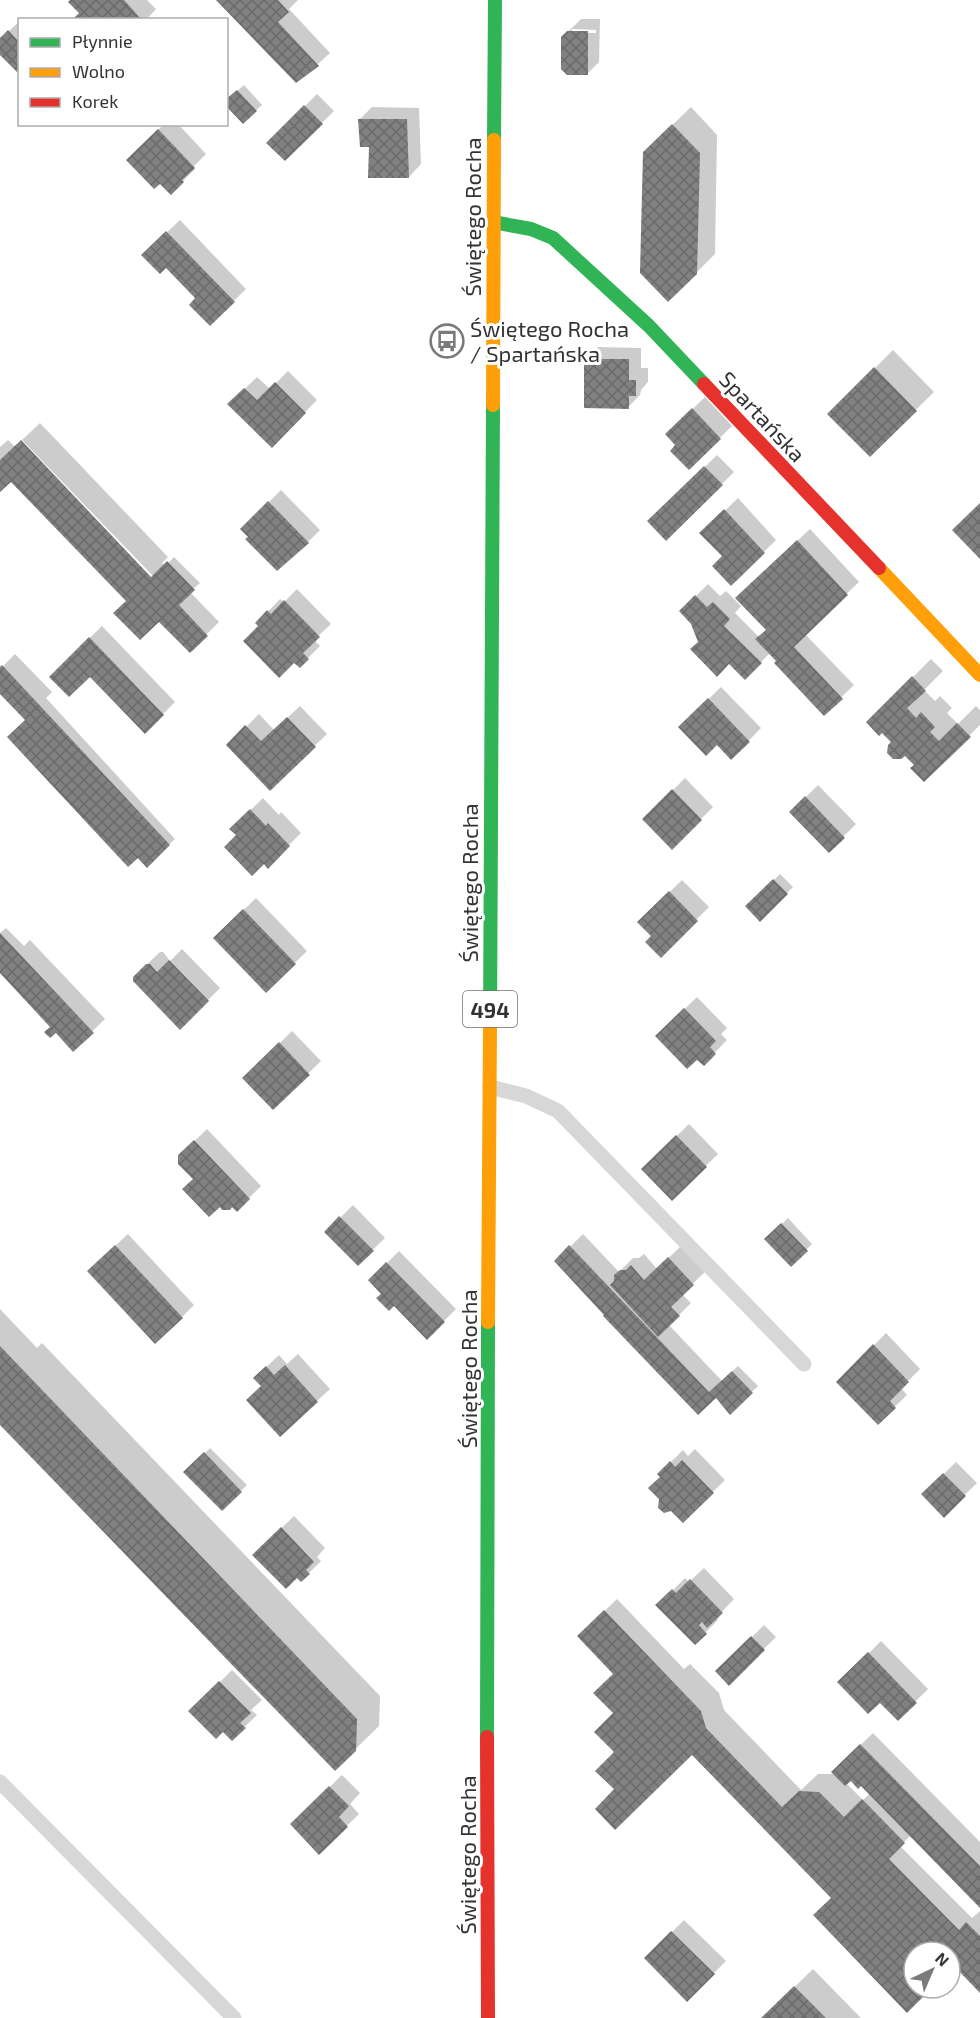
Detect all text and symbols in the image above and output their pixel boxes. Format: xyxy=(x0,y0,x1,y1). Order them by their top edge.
legend xyxy=(18,18,228,126)
text: Płynnie xyxy=(72,30,133,52)
text: Wolno xyxy=(72,60,125,82)
text: Korek xyxy=(72,90,118,112)
street label: Świętego Rocha xyxy=(459,137,485,297)
place label: Świętego Rocha / Spartańska xyxy=(470,315,629,366)
bus stop icon: Świętego Rocha / Spartańska xyxy=(429,323,465,359)
street label: Spartańska xyxy=(715,366,811,466)
street label: Świętego Rocha xyxy=(456,803,482,963)
road number: 494 xyxy=(463,991,517,1027)
street label: Świętego Rocha xyxy=(455,1289,481,1449)
street label: Świętego Rocha xyxy=(454,1775,480,1935)
north arrow xyxy=(902,1940,962,2000)
text: N xyxy=(932,1948,954,1970)

